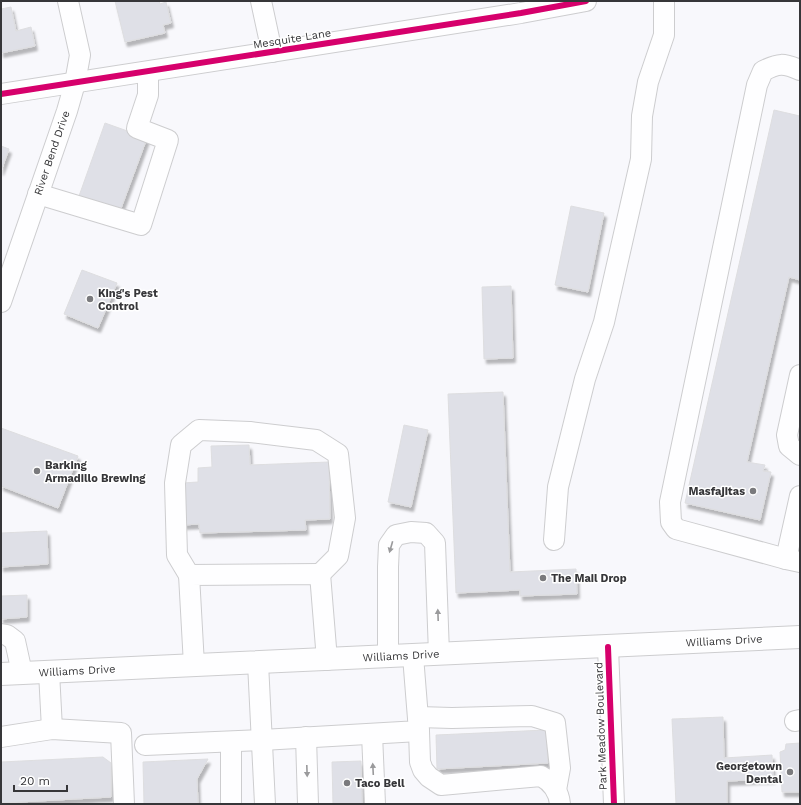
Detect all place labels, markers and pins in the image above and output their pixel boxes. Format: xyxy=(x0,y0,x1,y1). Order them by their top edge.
place label: King's Pest Control xyxy=(98,287,158,313)
marker: King's Pest Control xyxy=(85,294,95,304)
place label: Barking Armadillo Brewing xyxy=(45,459,146,485)
marker: Barking Armadillo Brewing xyxy=(32,466,42,476)
place label: Masfajitas xyxy=(688,485,745,498)
marker: Masfajitas xyxy=(748,486,758,496)
place label: The Mail Drop xyxy=(551,572,627,585)
marker: The Mail Drop xyxy=(538,573,548,583)
place label: Georgetown Dental xyxy=(716,760,782,786)
marker: Georgetown Dental xyxy=(785,767,795,777)
place label: Taco Bell xyxy=(355,777,405,790)
marker: Taco Bell xyxy=(342,778,352,788)

